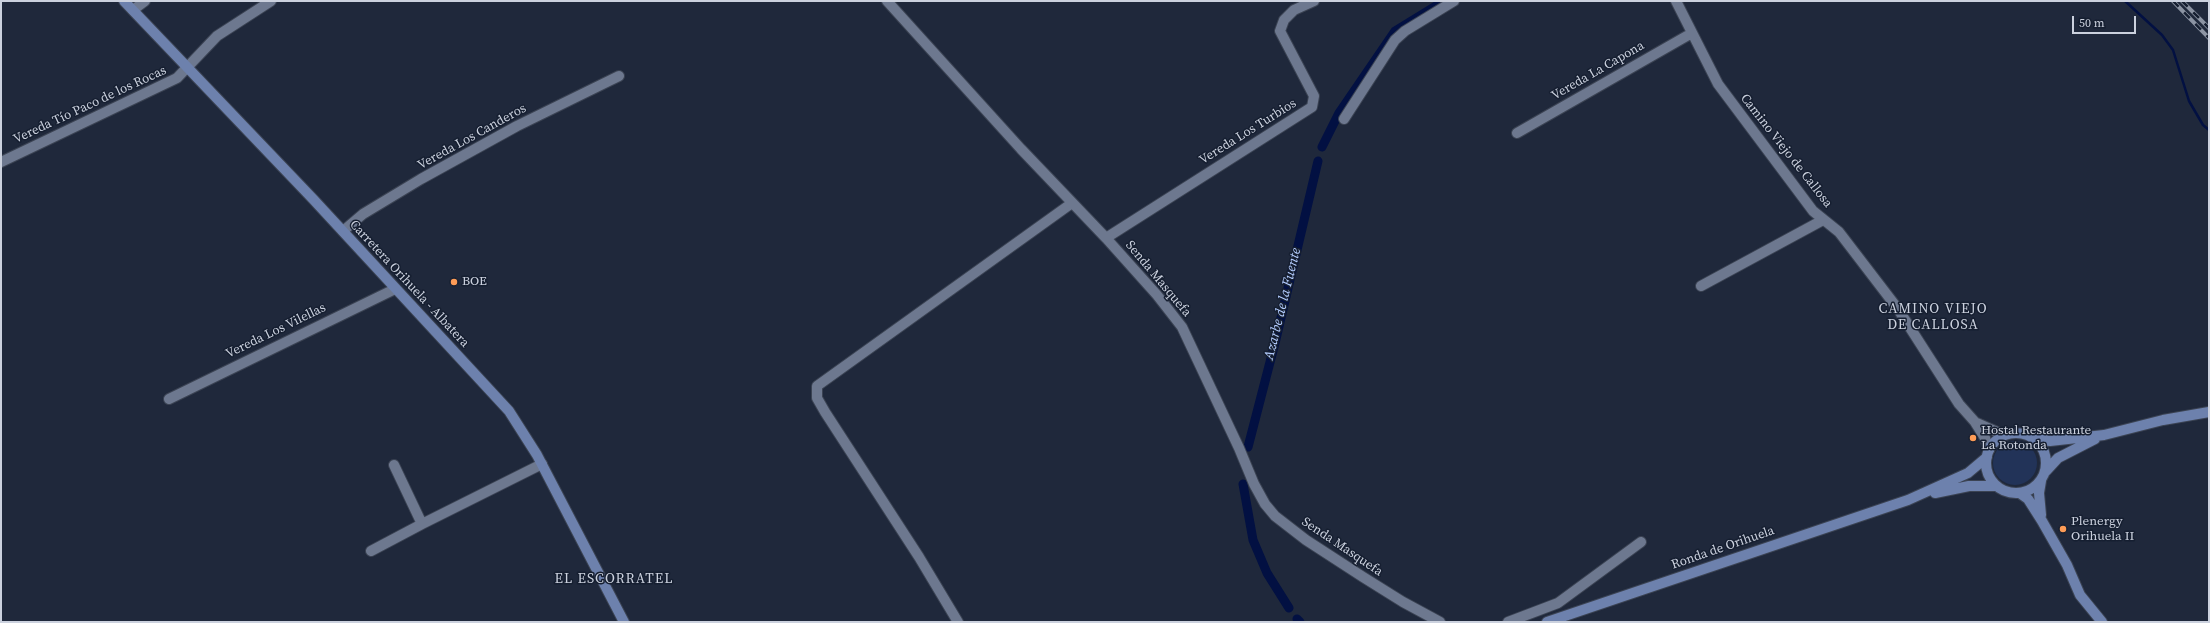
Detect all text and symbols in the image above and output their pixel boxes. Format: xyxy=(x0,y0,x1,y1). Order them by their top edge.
scale bar xyxy=(2074,8,2138,34)
text: 50 m xyxy=(2079,15,2105,31)
street label: Vereda La Capona xyxy=(1549,38,1647,104)
street label: Vereda Tío Paco de los Rocas xyxy=(11,63,169,147)
street label: Camino Viejo de Callosa xyxy=(1737,91,1835,211)
street label: Vereda Los Turbios xyxy=(1197,96,1299,168)
street label: Vereda Los Canderos xyxy=(415,101,529,173)
street label: Carretera Orihuela - Albatera xyxy=(346,217,472,351)
street label: Senda Masquefa xyxy=(1122,238,1194,320)
water label: Azarbe de la Fuente xyxy=(1261,246,1305,362)
place label: BOE xyxy=(462,274,487,290)
marker: BOE xyxy=(449,277,459,287)
street label: Vereda Los Vilellas xyxy=(223,300,329,362)
district label: CAMINO VIEJO DE CALLOSA xyxy=(1878,301,1988,334)
place label: Hostal Restaurante La Rotonda xyxy=(1981,423,2091,454)
marker: Hostal Restaurante La Rotonda xyxy=(1968,433,1978,443)
street label: Senda Masquefa xyxy=(1299,514,1385,580)
place label: Plenergy Orihuela II xyxy=(2071,514,2134,545)
street label: Ronda de Orihuela xyxy=(1669,523,1777,573)
marker: Plenergy Orihuela II xyxy=(2058,524,2068,534)
district label: EL ESCORRATEL xyxy=(554,571,674,587)

